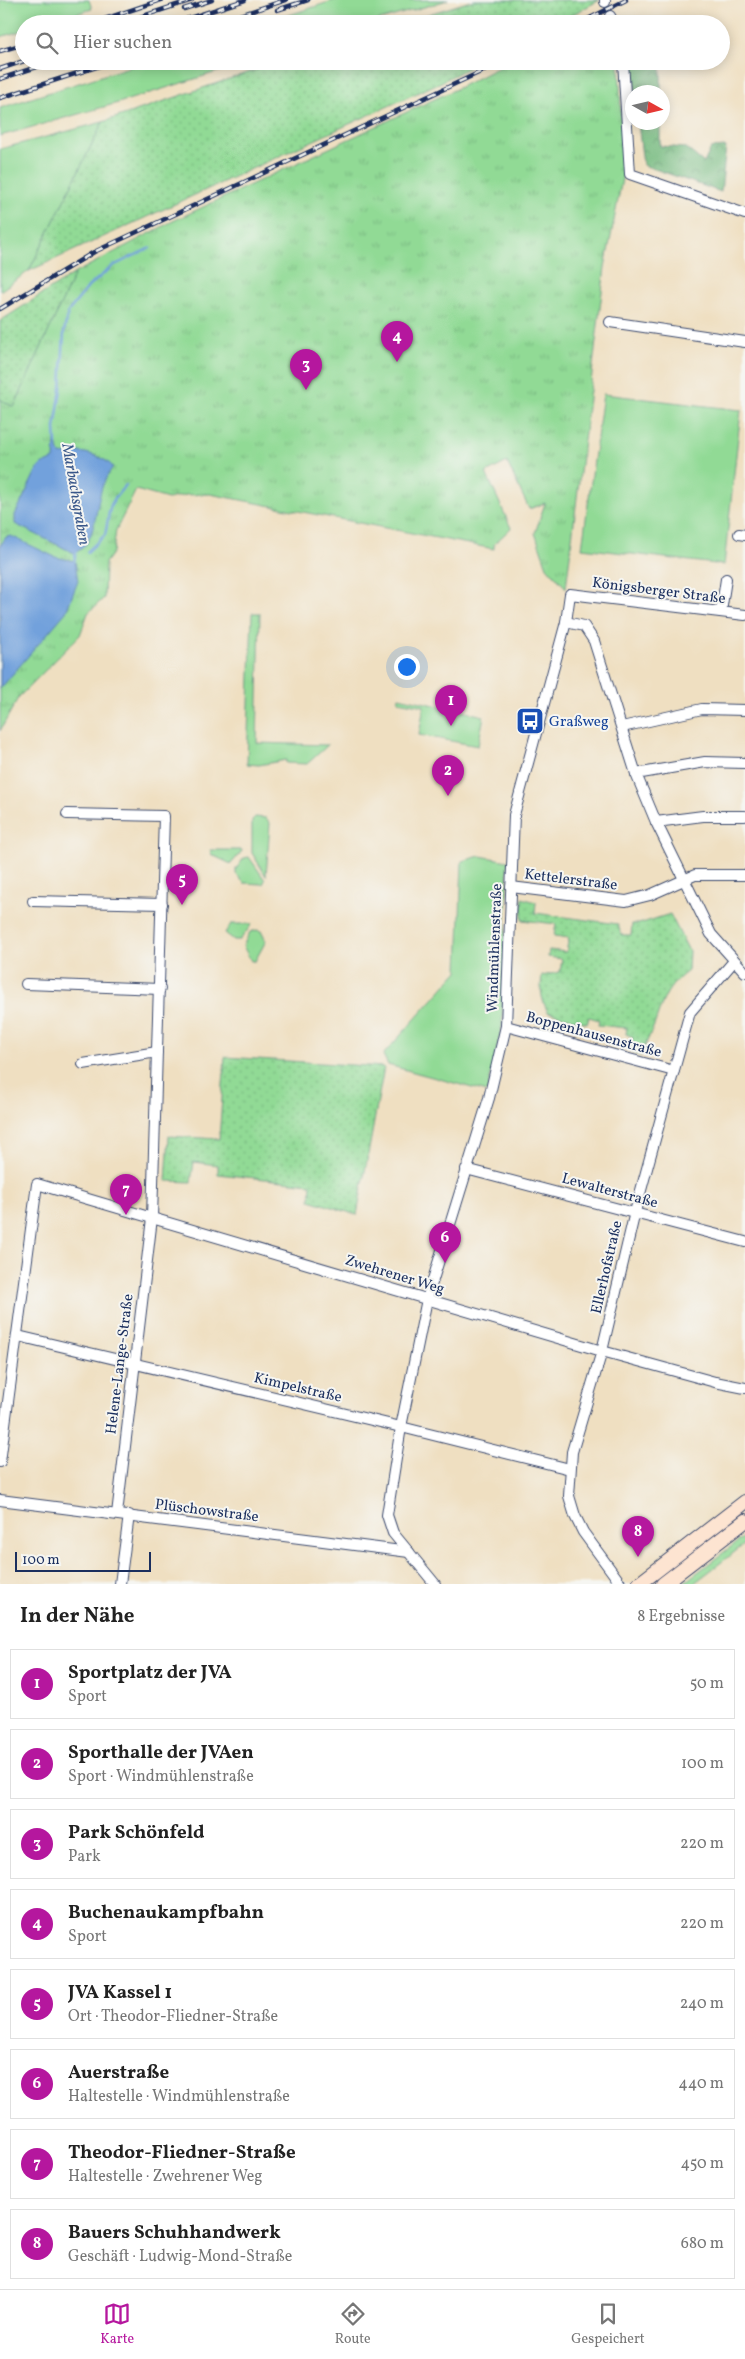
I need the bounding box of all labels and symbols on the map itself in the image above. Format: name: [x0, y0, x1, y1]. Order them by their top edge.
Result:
north arrow: [625, 85, 670, 130]
pin: 4: [381, 321, 413, 362]
pin: 3: [290, 349, 322, 390]
water label: Marbachsgraben: [55, 441, 95, 547]
street label: Königsberger Straße: [591, 573, 727, 610]
your location: [394, 654, 420, 680]
pin: 1: [435, 685, 467, 726]
bus stop icon: Graßweg: [515, 706, 545, 736]
place label: Graßweg: [549, 712, 609, 733]
pin: 2: [432, 755, 464, 796]
pin: 5: [166, 864, 198, 905]
street label: Kettelerstraße: [523, 864, 618, 897]
street label: Windmühlenstraße: [483, 883, 508, 1013]
street label: Boppenhausenstraße: [524, 1007, 664, 1064]
street label: Lewalterstraße: [559, 1168, 660, 1214]
pin: 7: [110, 1174, 142, 1215]
street label: Ellerhofstraße: [587, 1219, 628, 1316]
pin: 6: [429, 1222, 461, 1263]
street label: Zwehrener Weg: [342, 1250, 447, 1301]
street label: Helene-Lange-Straße: [101, 1293, 140, 1436]
street label: Kimpelstraße: [252, 1368, 344, 1409]
street label: Plüschowstraße: [154, 1495, 260, 1528]
pin: 8: [622, 1516, 654, 1557]
scale bar: [15, 1549, 151, 1572]

